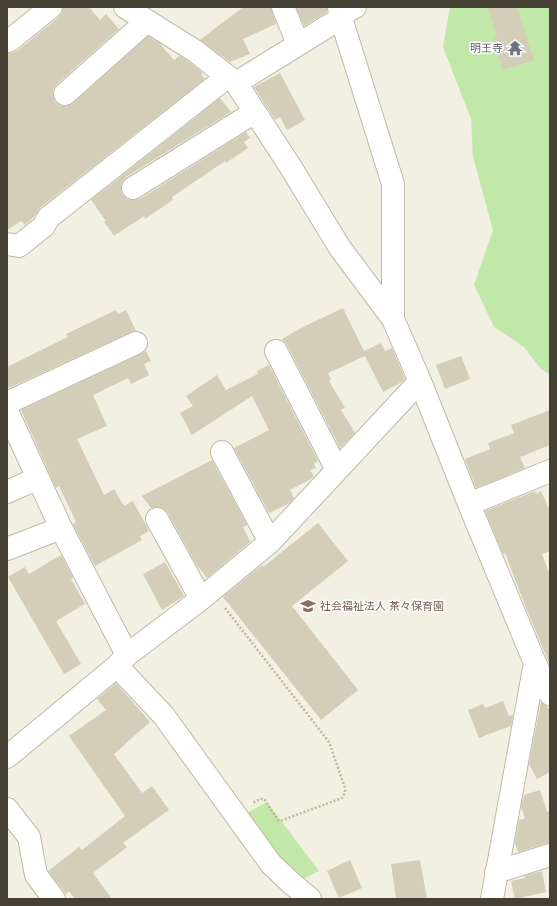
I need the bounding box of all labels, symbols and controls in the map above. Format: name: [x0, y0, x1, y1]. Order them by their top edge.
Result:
temple icon: 明王寺: [506, 39, 524, 57]
place label: 明王寺: [470, 41, 503, 55]
school or university icon: 社会福祉法人 茶々保育園: [299, 597, 317, 615]
place label: 社会福祉法人 茶々保育園: [320, 599, 444, 613]

